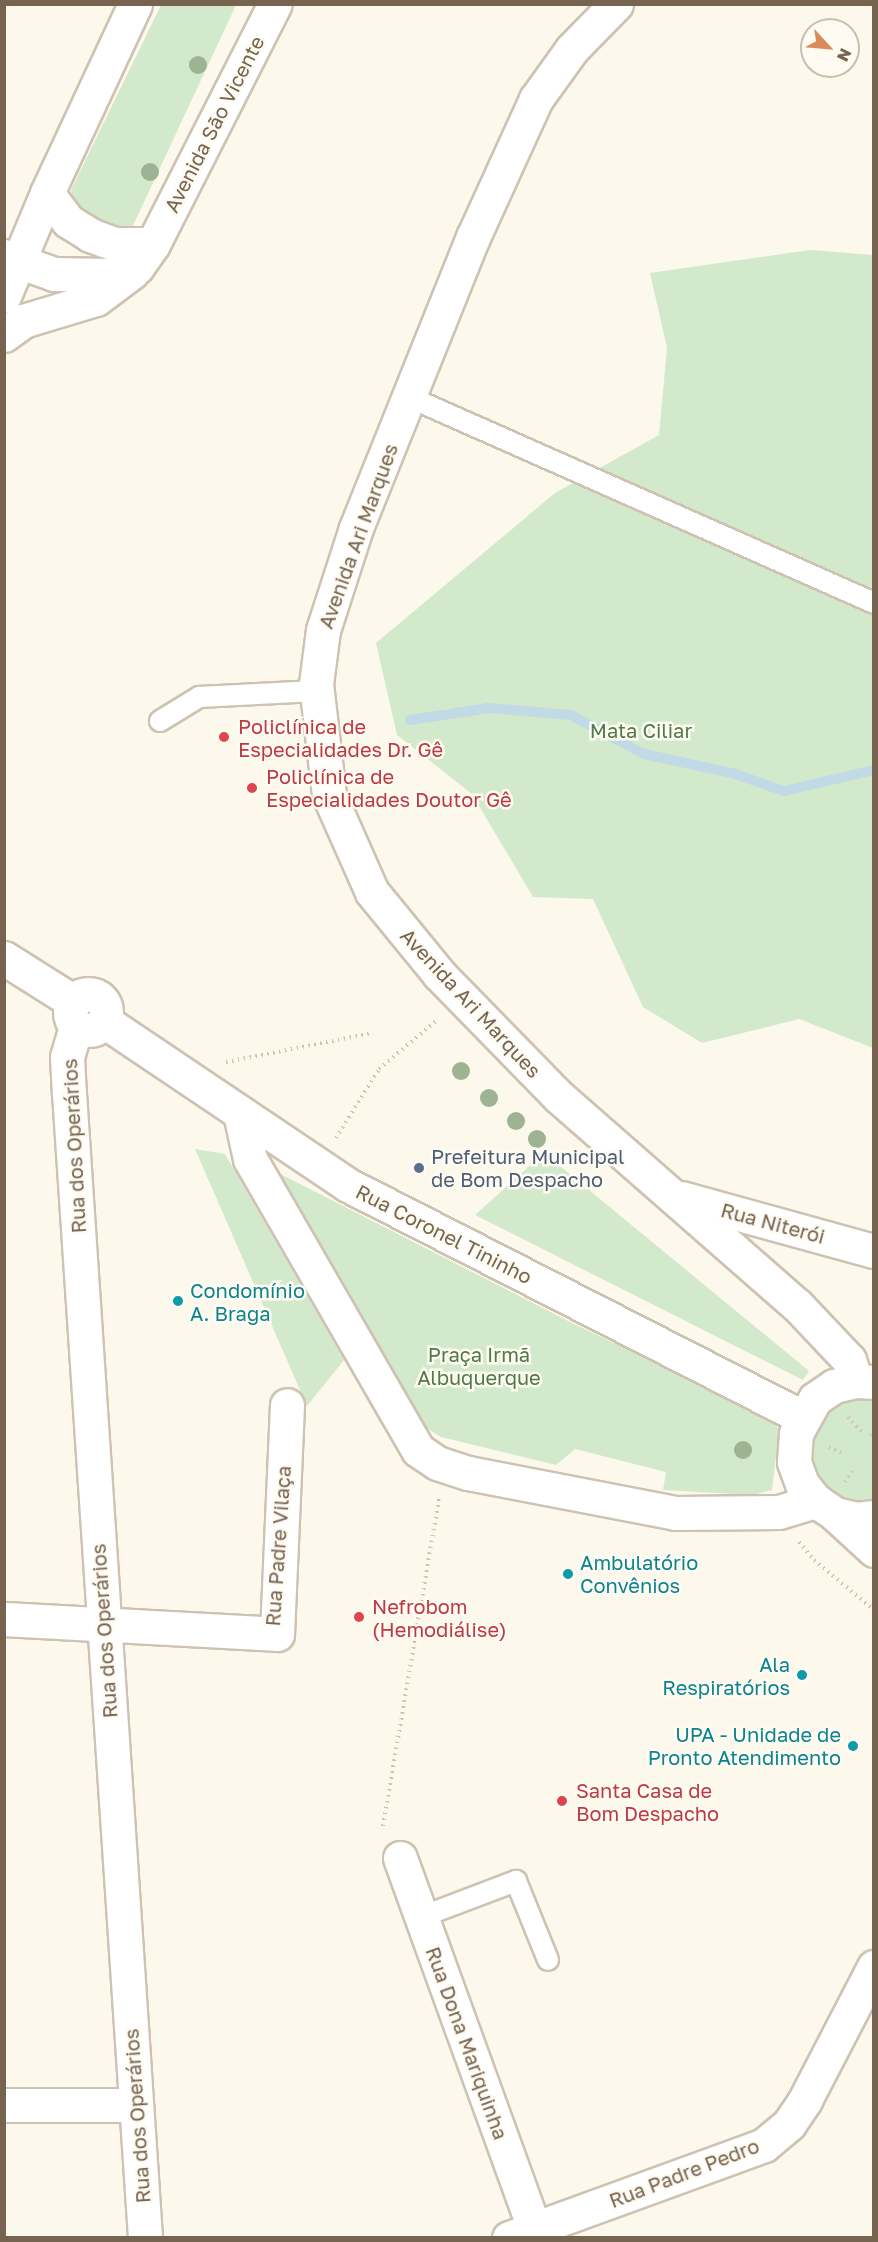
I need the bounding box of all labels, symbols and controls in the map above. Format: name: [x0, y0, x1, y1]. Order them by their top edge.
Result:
north arrow: [800, 18, 860, 78]
street label: Avenida São Vicente: [159, 32, 269, 216]
text: N: [833, 45, 856, 65]
street label: Avenida Ari Marques: [313, 440, 403, 632]
place label: Policlínica de Especialidades Dr. Gê: [238, 714, 443, 761]
park label: Mata Ciliar: [590, 718, 692, 742]
marker: Policlínica de Especialidades Dr. Gê: [215, 728, 233, 746]
place label: Policlínica de Especialidades Doutor Gê: [266, 765, 512, 812]
marker: Policlínica de Especialidades Doutor Gê: [243, 779, 261, 797]
street label: Avenida Ari Marques: [396, 923, 546, 1083]
street label: Rua dos Operários: [57, 1058, 91, 1234]
place label: Prefeitura Municipal de Bom Despacho: [431, 1144, 624, 1191]
marker: Prefeitura Municipal de Bom Despacho: [412, 1161, 426, 1175]
street label: Rua Coronel Tininho: [352, 1179, 536, 1289]
street label: Rua Niterói: [718, 1198, 828, 1248]
place label: Condomínio A. Braga: [190, 1278, 305, 1325]
marker: Condomínio A. Braga: [171, 1294, 185, 1308]
park label: Praça Irmã Albuquerque: [417, 1342, 541, 1389]
street label: Rua Padre Vilaça: [260, 1465, 296, 1627]
street label: Rua dos Operários: [86, 1543, 122, 1719]
place label: Ambulatório Convênios: [580, 1550, 698, 1597]
marker: Ambulatório Convênios: [561, 1567, 575, 1581]
place label: Nefrobom (Hemodiálise): [372, 1594, 507, 1641]
marker: Nefrobom (Hemodiálise): [350, 1608, 368, 1626]
place label: Ala Respiratórios: [662, 1652, 790, 1699]
marker: Ala Respiratórios: [795, 1668, 809, 1682]
place label: UPA - Unidade de Pronto Atendimento: [648, 1722, 841, 1769]
marker: UPA - Unidade de Pronto Atendimento: [846, 1739, 860, 1753]
place label: Santa Casa de Bom Despacho: [576, 1778, 719, 1825]
marker: Santa Casa de Bom Despacho: [553, 1792, 571, 1810]
street label: Rua Dona Mariquinha: [421, 1943, 513, 2143]
street label: Rua dos Operários: [119, 2028, 155, 2204]
street label: Rua Padre Pedro: [606, 2133, 762, 2213]

